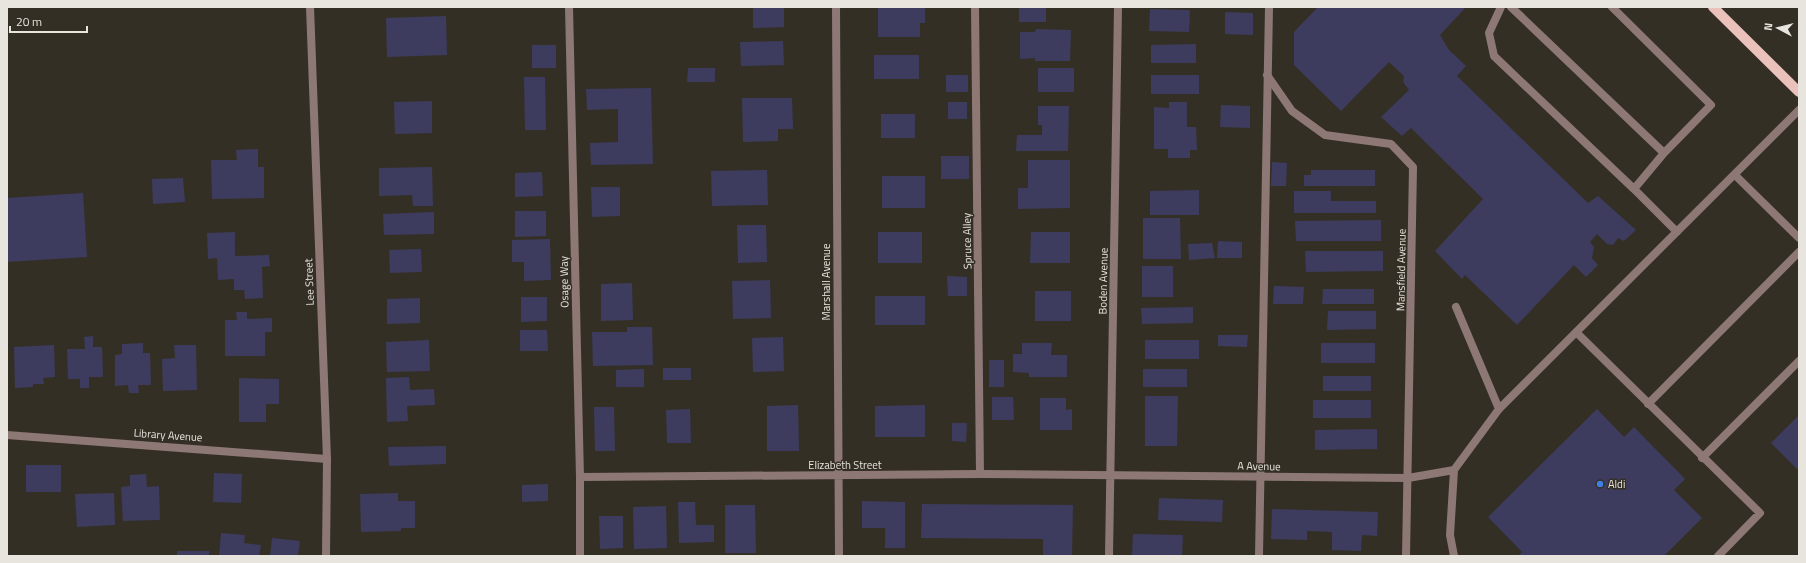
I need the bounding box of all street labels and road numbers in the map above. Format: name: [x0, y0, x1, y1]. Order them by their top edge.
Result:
street label: Spruce Alley: [958, 212, 975, 269]
street label: Mansfield Avenue: [1392, 228, 1410, 311]
street label: Marshall Avenue: [818, 243, 834, 321]
street label: Boden Avenue: [1094, 247, 1112, 314]
street label: Osage Way: [556, 255, 572, 308]
street label: Lee Street: [300, 258, 318, 306]
street label: Library Avenue: [133, 425, 203, 445]
street label: Elizabeth Street: [808, 457, 882, 473]
street label: A Avenue: [1237, 458, 1281, 474]

